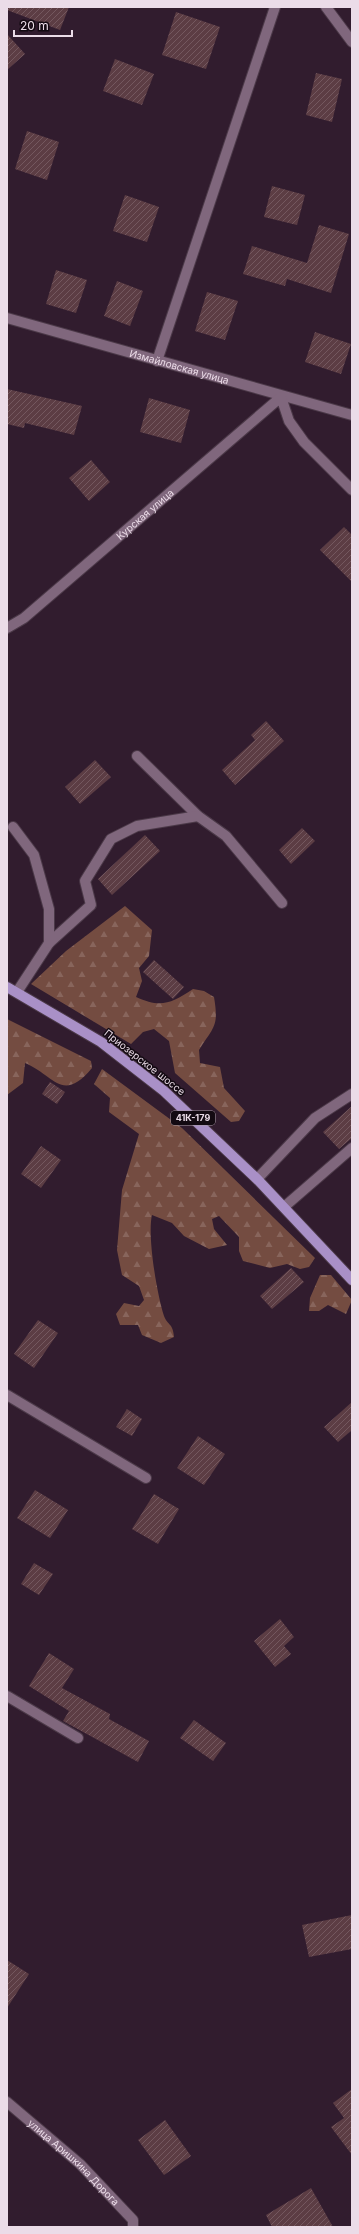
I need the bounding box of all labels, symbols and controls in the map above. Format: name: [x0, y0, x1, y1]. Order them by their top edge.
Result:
scale bar: [14, 12, 72, 38]
text: 20 m: [20, 18, 49, 33]
street label: Измайловская улица: [128, 347, 230, 386]
street label: Курская улица: [114, 486, 176, 542]
street label: Приозерское шоссе: [102, 1027, 188, 1097]
road number: 41К-179: [171, 1111, 215, 1125]
street label: улица Аришкина Дорога: [26, 2117, 122, 2208]

